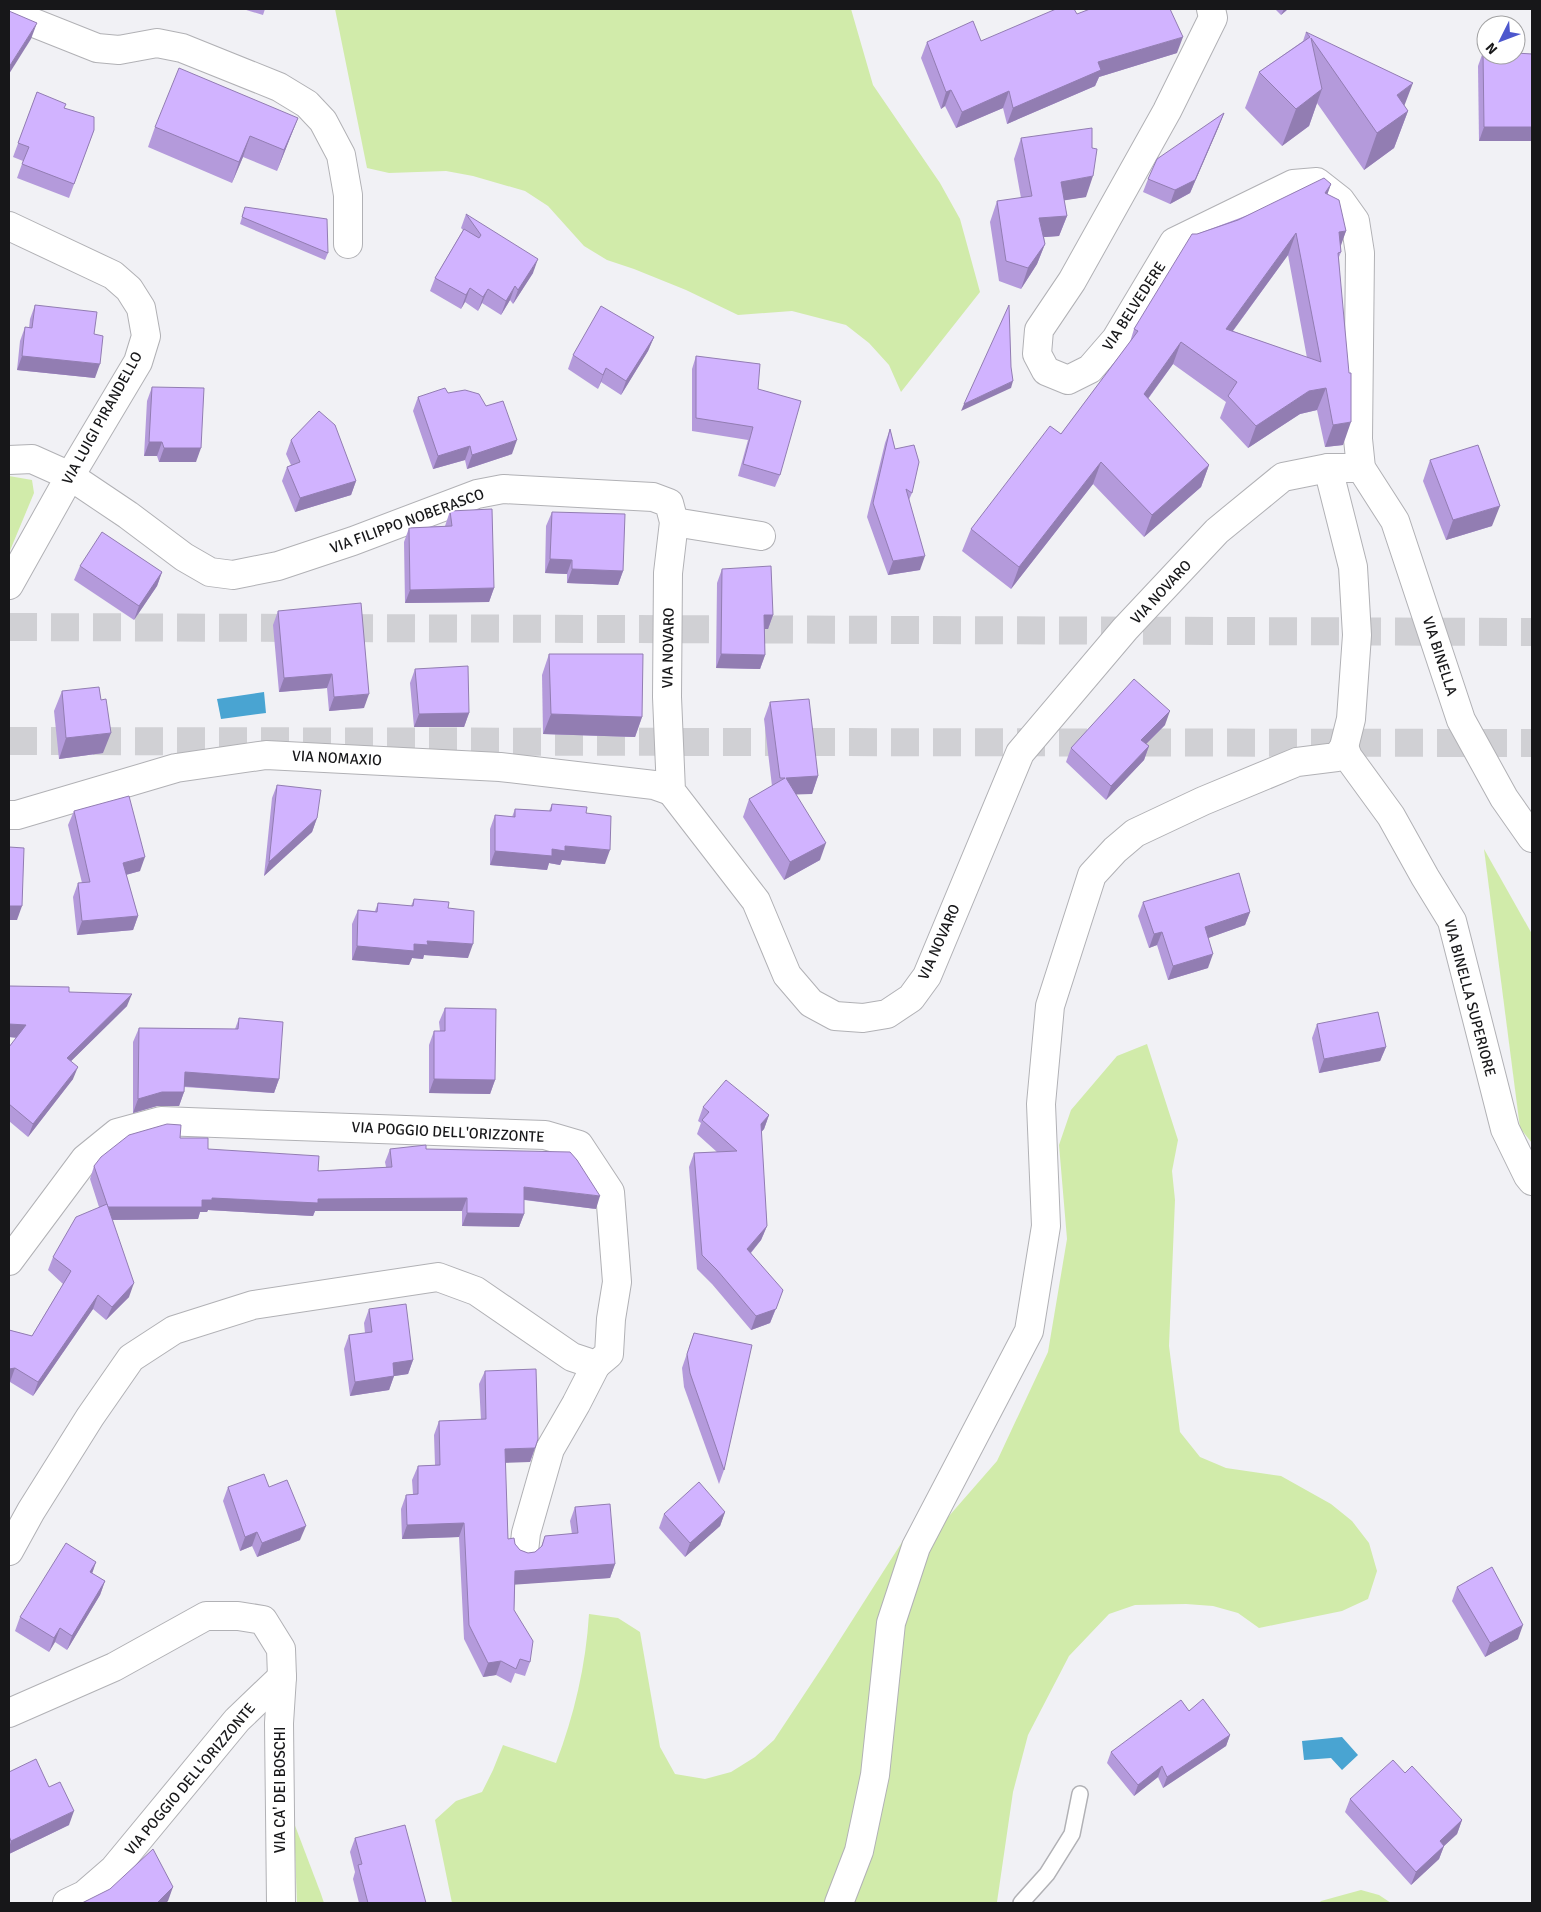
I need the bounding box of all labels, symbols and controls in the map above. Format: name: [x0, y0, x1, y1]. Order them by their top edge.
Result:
north arrow: [1476, 15, 1526, 65]
text: N: [1482, 39, 1501, 58]
street label: VIA BELVEDERE: [1099, 258, 1169, 354]
street label: VIA LUIGI PIRANDELLO: [58, 348, 146, 488]
street label: VIA FILIPPO NOBERASCO: [327, 485, 487, 557]
street label: VIA NOVARO: [1127, 556, 1195, 628]
street label: VIA NOVARO: [658, 607, 678, 689]
street label: VIA BINELLA: [1419, 614, 1461, 698]
street label: VIA NOMAXIO: [292, 747, 382, 769]
street label: VIA NOVARO: [914, 901, 964, 983]
street label: VIA BINELLA SUPERIORE: [1440, 918, 1500, 1078]
street label: VIA POGGIO DELL'ORIZZONTE: [351, 1118, 545, 1146]
street label: VIA POGGIO DELL'ORIZZONTE: [121, 1699, 259, 1859]
street label: VIA CA' DEI BOSCHI: [271, 1727, 289, 1853]

